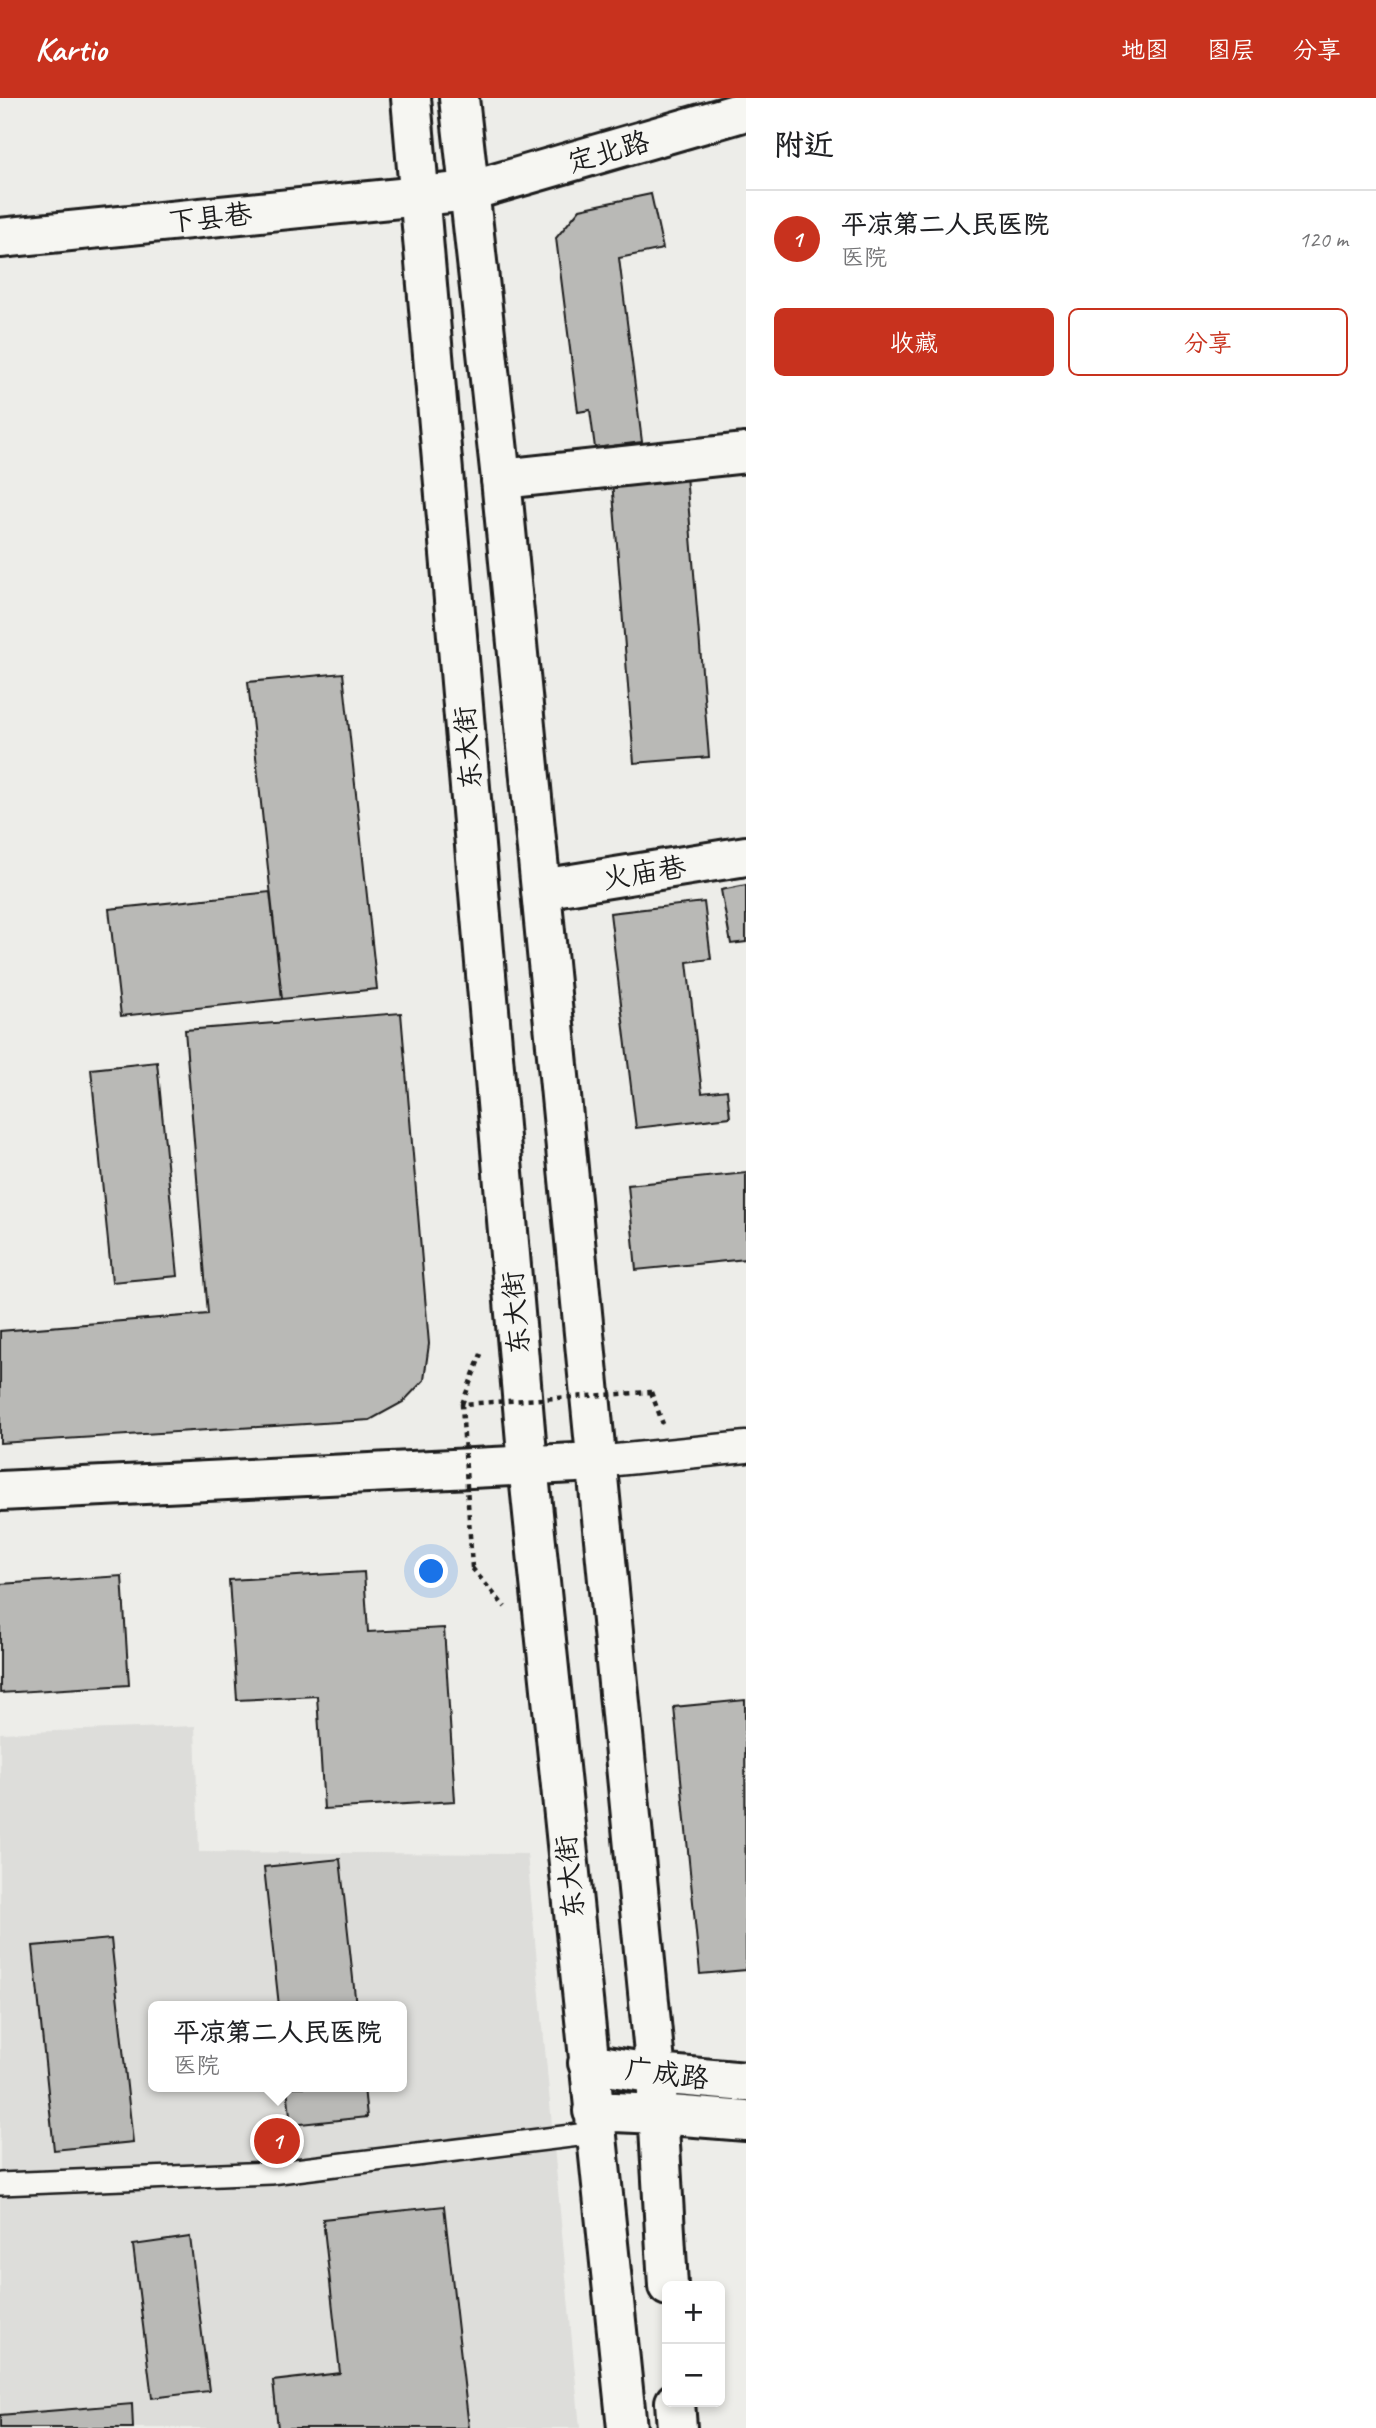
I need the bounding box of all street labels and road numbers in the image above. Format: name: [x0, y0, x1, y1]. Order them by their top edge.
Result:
street label: 定北路: [563, 123, 653, 180]
street label: 下县巷: [166, 196, 255, 239]
street label: 东大街: [446, 705, 489, 791]
street label: 火庙巷: [600, 848, 689, 896]
street label: 东大街: [494, 1270, 537, 1356]
street label: 东大街: [548, 1833, 591, 1921]
street label: 广成路: [623, 2051, 711, 2096]

